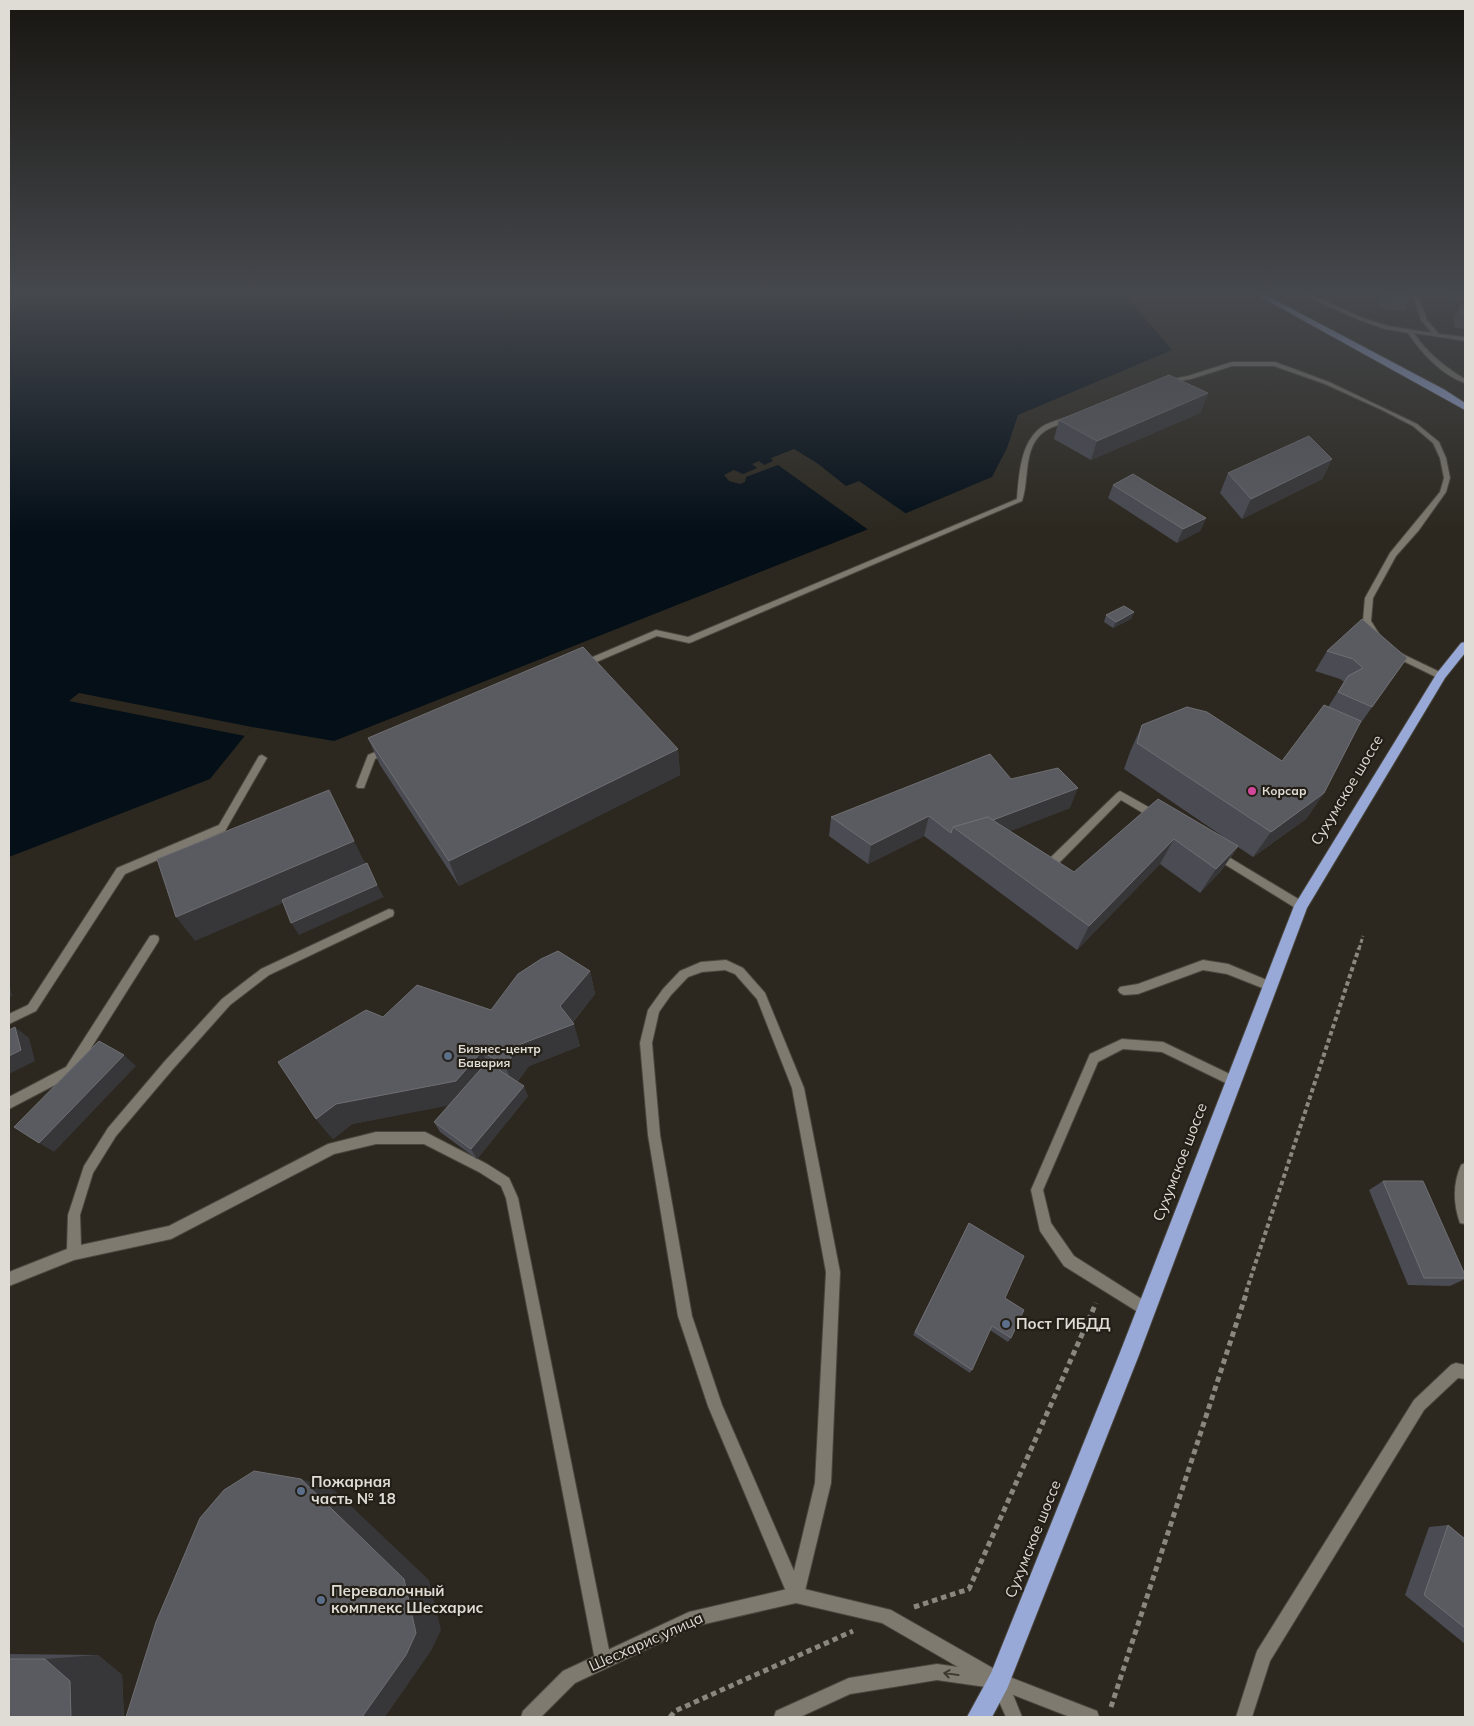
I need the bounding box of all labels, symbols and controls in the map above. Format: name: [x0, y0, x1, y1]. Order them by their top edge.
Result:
street label: Сухумское шоссе: [1306, 731, 1387, 848]
place label: Корсар: [1262, 783, 1307, 798]
marker: Корсар: [1246, 785, 1258, 797]
place label: Бизнес-центр Бавария: [458, 1041, 541, 1070]
marker: Бизнес-центр Бавария: [442, 1050, 454, 1062]
street label: Сухумское шоссе: [1148, 1100, 1211, 1224]
place label: Пост ГИБДД: [1016, 1314, 1111, 1333]
marker: Пост ГИБДД: [1000, 1318, 1012, 1330]
place label: Пожарная часть № 18: [311, 1472, 396, 1508]
street label: Сухумское шоссе: [1000, 1477, 1065, 1600]
marker: Пожарная часть № 18: [295, 1485, 307, 1497]
place label: Перевалочный комплекс Шесхарис: [331, 1581, 484, 1617]
marker: Перевалочный комплекс Шесхарис: [315, 1594, 327, 1606]
street label: Шесхарис улица: [586, 1608, 706, 1675]
one-way arrow: [943, 1669, 959, 1679]

